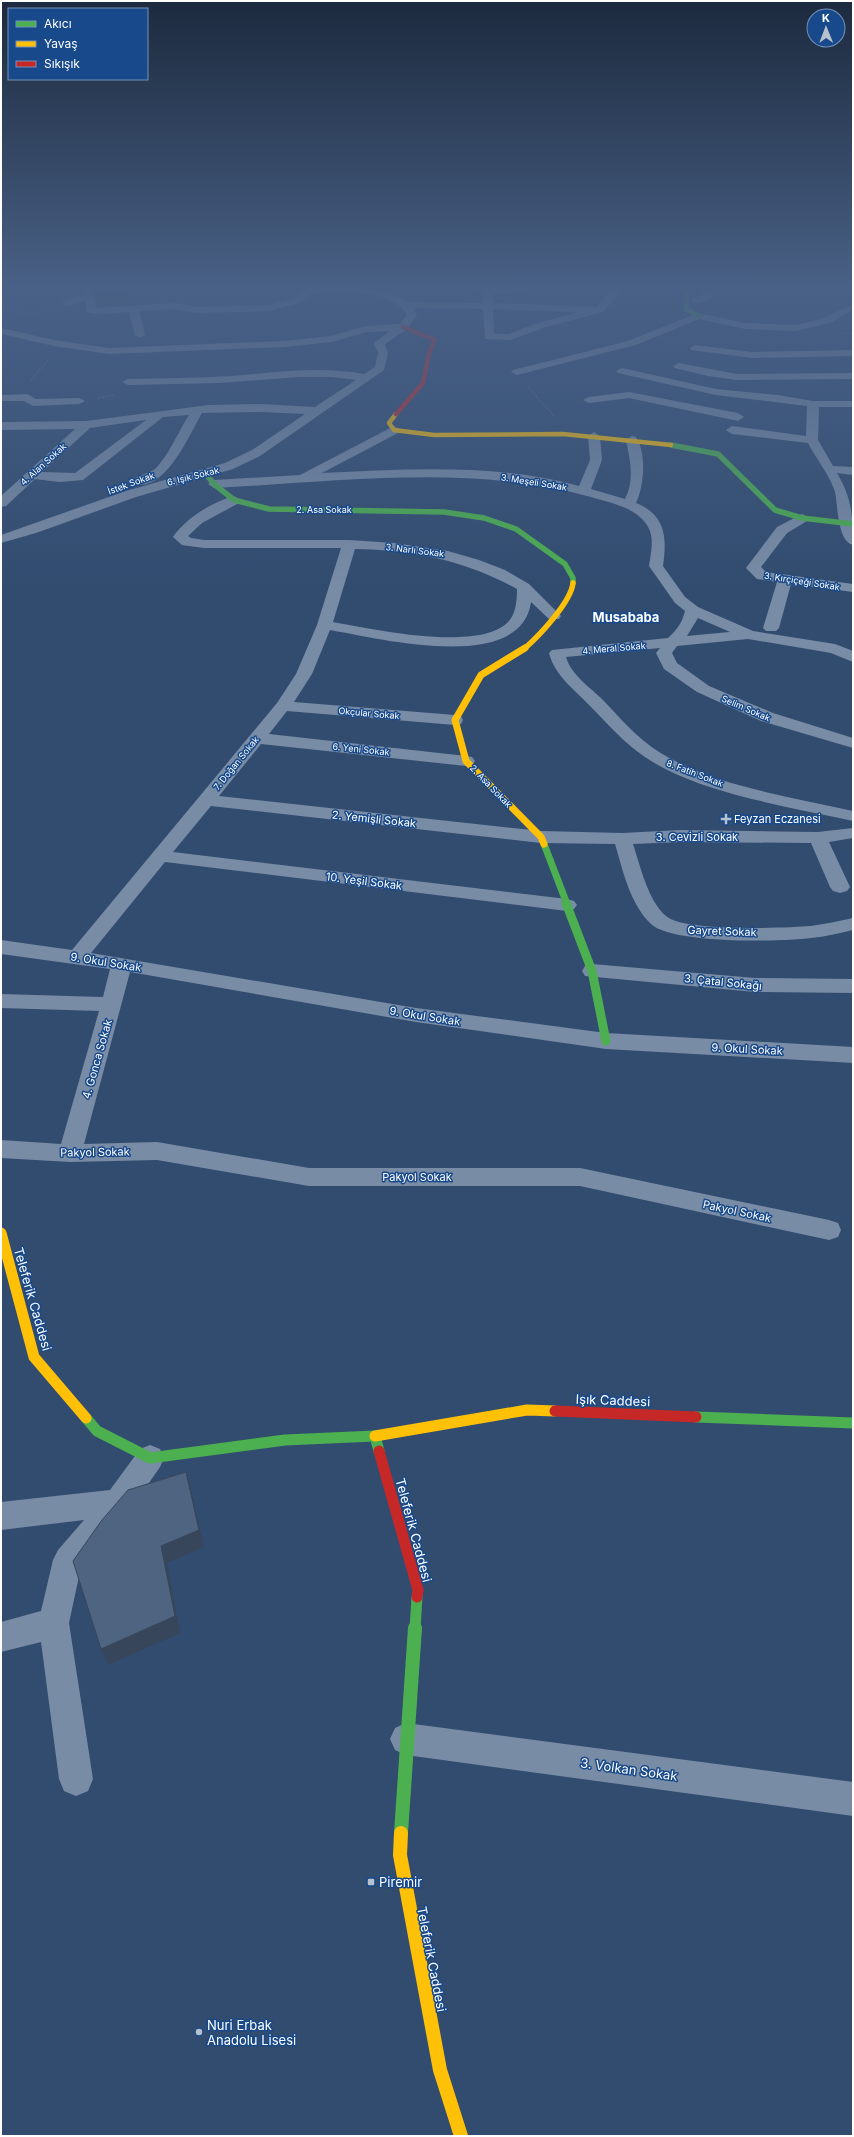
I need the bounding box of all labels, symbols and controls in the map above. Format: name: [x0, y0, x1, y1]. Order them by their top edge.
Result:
legend: [8, 8, 148, 80]
north arrow: [806, 8, 846, 48]
text: K: [822, 11, 830, 25]
text: Akıcı: [44, 16, 72, 31]
text: Yavaş: [44, 36, 78, 51]
text: Sıkışık: [44, 56, 80, 71]
street label: 4. Alan Sokak: [18, 440, 68, 488]
street label: 6. Işık Sokak: [166, 464, 220, 488]
street label: İstek Sokak: [106, 469, 156, 497]
street label: 3. Meşeli Sokak: [500, 471, 568, 493]
street label: 2. Asa Sokak: [296, 504, 352, 515]
street label: 3. Narlı Sokak: [385, 541, 445, 559]
street label: 3. Kırçiçeği Sokak: [764, 570, 841, 592]
district label: Musababa: [593, 609, 659, 625]
street label: 4. Meral Sokak: [582, 640, 646, 656]
street label: Selim Sokak: [720, 693, 772, 723]
street label: Okçular Sokak: [338, 705, 400, 721]
street label: 7. Doğan Sokak: [211, 734, 261, 792]
street label: 6. Yeni Sokak: [332, 741, 390, 757]
street label: 8. Fatih Sokak: [665, 757, 725, 789]
street label: 2. Asa Sokak: [468, 762, 514, 810]
street label: 2. Yemişli Sokak: [331, 808, 417, 830]
place label: Feyzan Eczanesi: [734, 812, 821, 826]
marker: Feyzan Eczanesi: [721, 814, 731, 824]
street label: 3. Cevizli Sokak: [656, 830, 738, 844]
street label: 10. Yeşil Sokak: [325, 869, 403, 893]
street label: Gayret Sokak: [687, 923, 757, 939]
street label: 9. Okul Sokak: [70, 949, 142, 975]
street label: 3. Çatal Sokağı: [684, 971, 762, 993]
street label: 9. Okul Sokak: [389, 1003, 461, 1029]
street label: 4. Gonca Sokak: [79, 1018, 115, 1100]
street label: 9. Okul Sokak: [711, 1040, 783, 1058]
street label: Pakyol Sokak: [60, 1144, 130, 1160]
street label: Pakyol Sokak: [382, 1170, 452, 1184]
street label: Pakyol Sokak: [702, 1197, 772, 1225]
street label: Teleferik Caddesi: [11, 1245, 55, 1353]
street label: Işık Caddesi: [575, 1391, 651, 1409]
street label: Teleferik Caddesi: [392, 1476, 436, 1584]
street label: 3. Volkan Sokak: [579, 1754, 679, 1784]
place label: Piremir: [379, 1874, 422, 1890]
marker: Piremir: [366, 1877, 376, 1887]
street label: Teleferik Caddesi: [414, 1905, 450, 2013]
place label: Nuri Erbak Anadolu Lisesi: [207, 2017, 296, 2048]
marker: Nuri Erbak Anadolu Lisesi: [194, 2027, 204, 2037]

